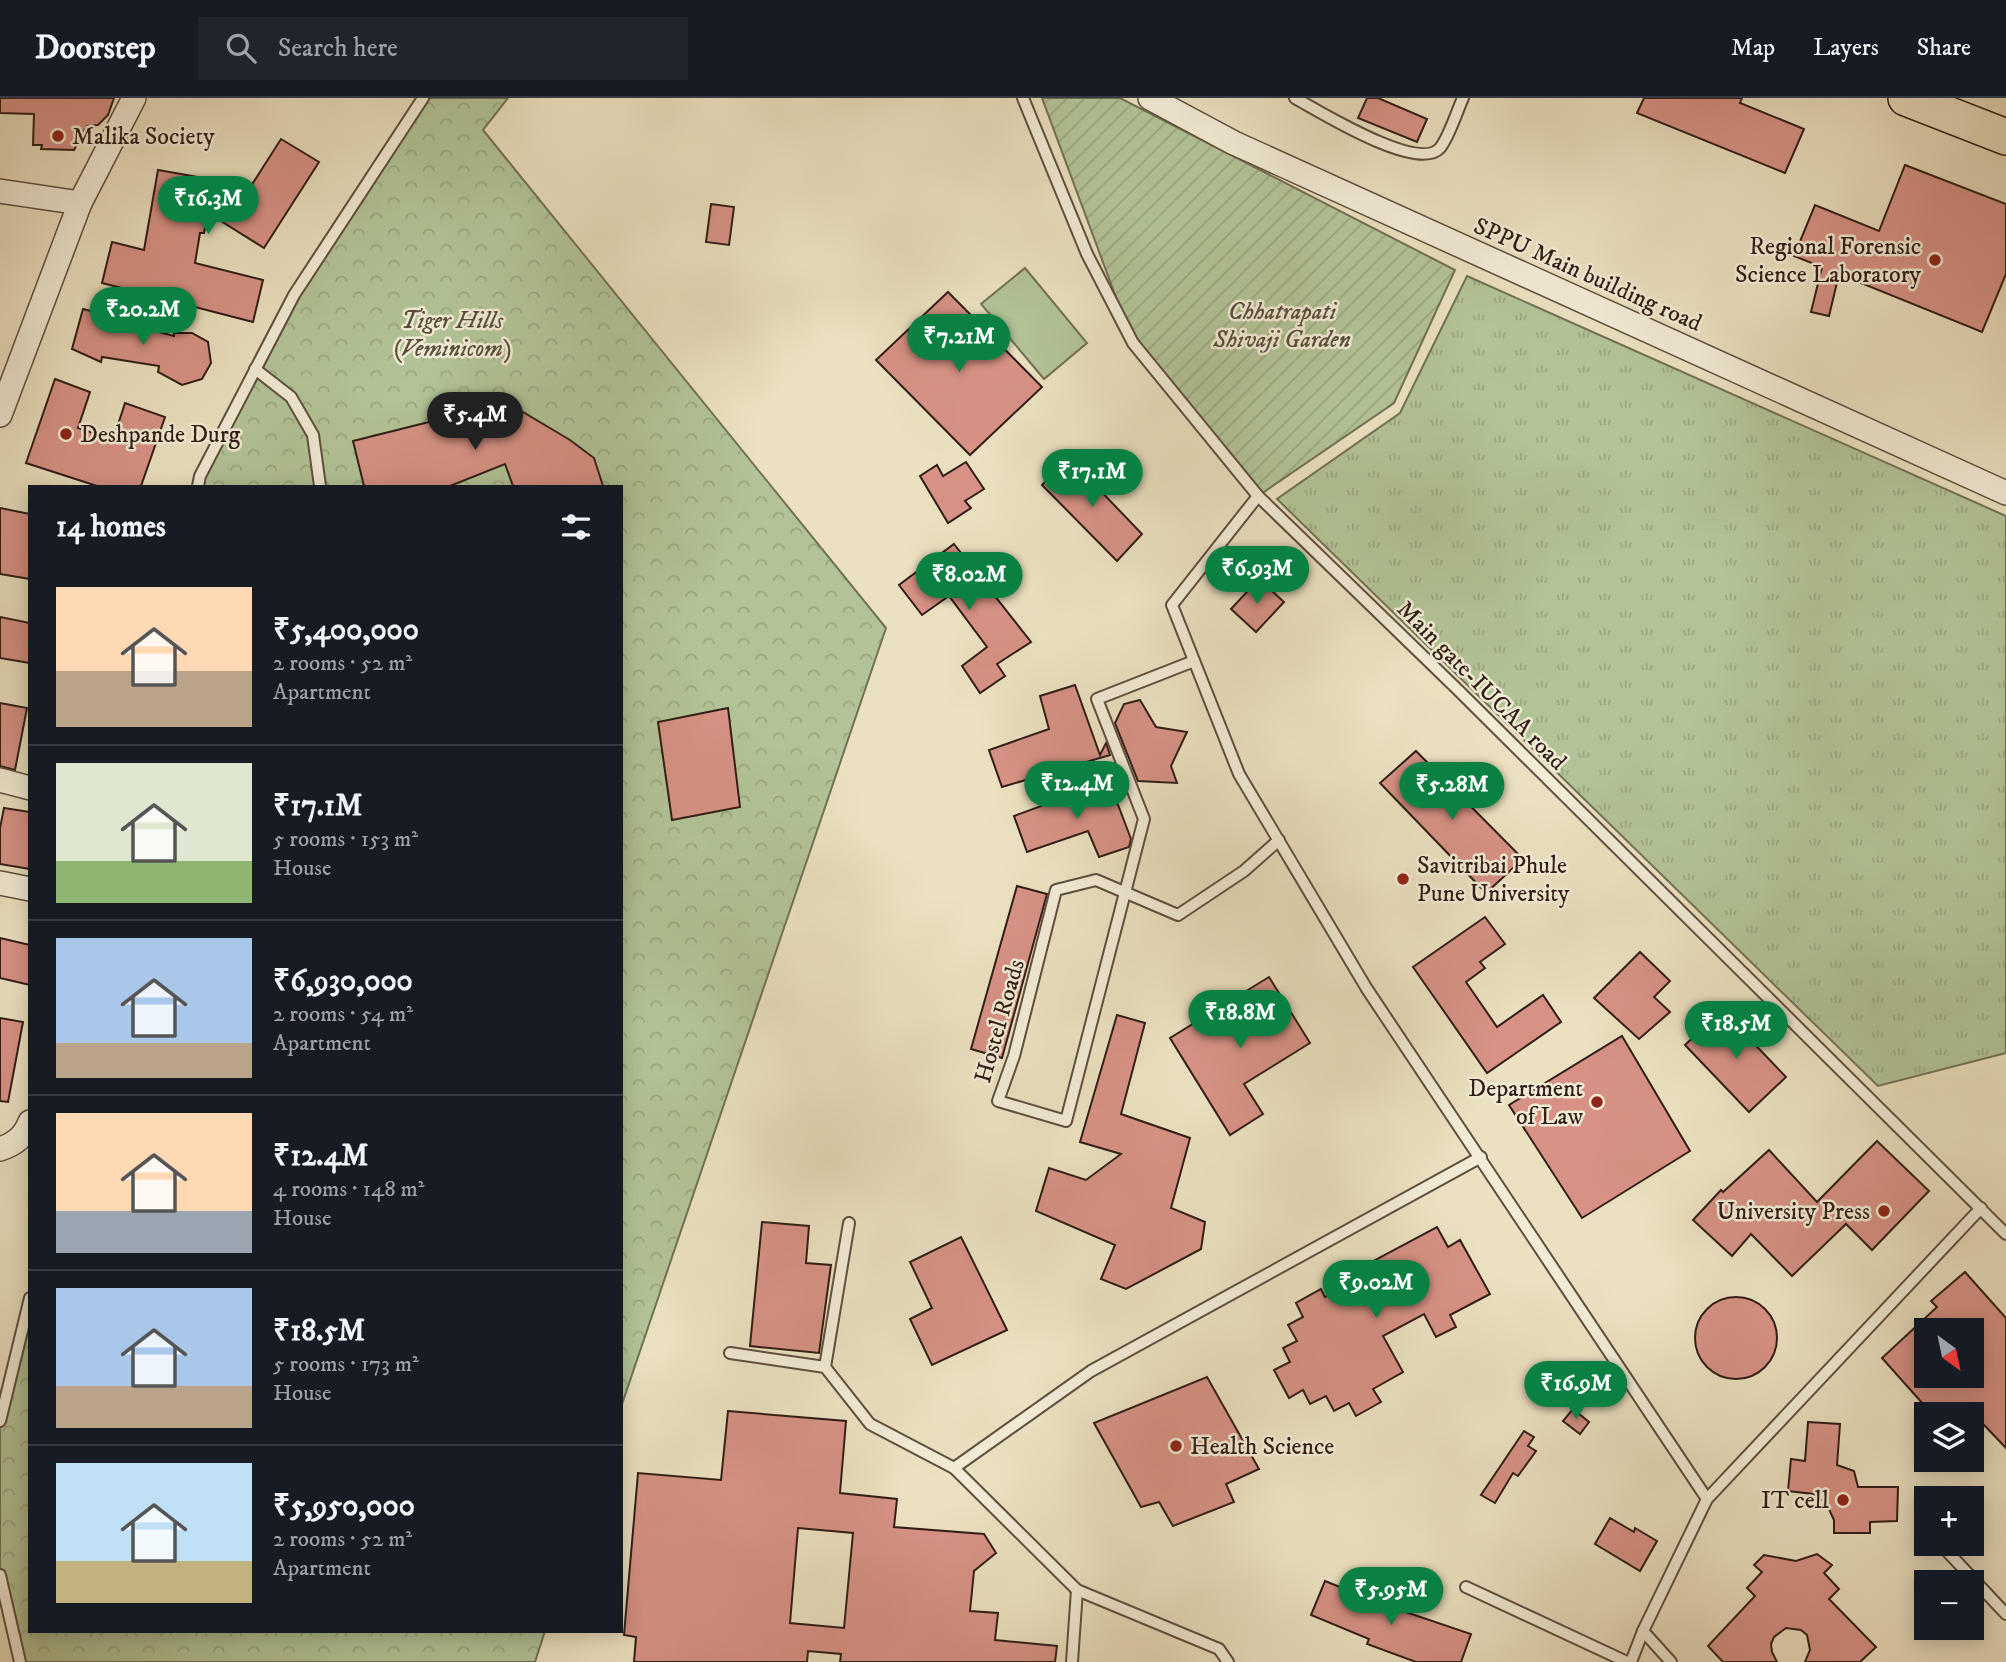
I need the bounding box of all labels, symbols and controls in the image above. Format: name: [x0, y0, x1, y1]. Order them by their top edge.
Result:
search box: [198, 17, 688, 80]
text: Doorstep: [35, 28, 156, 69]
icon: search: [222, 29, 260, 67]
text: Search here: [278, 32, 398, 65]
text: Map: [1731, 33, 1775, 63]
text: Layers: [1813, 33, 1879, 63]
text: Share: [1917, 33, 1971, 63]
place label: Malika Society: [72, 122, 215, 152]
marker: Malika Society: [50, 128, 66, 144]
pin: ₹16.3M: [151, 176, 265, 236]
text: ₹16.3M: [174, 184, 242, 213]
street label: SPPU Main building road: [1469, 211, 1706, 339]
place label: Regional Forensic Science Laboratory: [1735, 232, 1922, 290]
marker: Regional Forensic Science Laboratory: [1927, 252, 1943, 268]
pin: ₹20.2M: [86, 288, 200, 347]
text: ₹20.2M: [106, 295, 180, 324]
park label: Chhatrapati Shivaji Garden: [1212, 297, 1351, 355]
park label: Tiger Hills (Veminicom): [393, 306, 511, 364]
pin: ₹7.21M: [902, 314, 1016, 374]
text: ₹7.21M: [923, 322, 995, 351]
pin: ₹5.4M: [426, 392, 524, 452]
text: ₹5.4M: [443, 400, 507, 429]
place label: Deshpande Durg: [80, 420, 241, 450]
marker: Deshpande Durg: [58, 426, 74, 442]
pin: ₹17.1M: [1035, 450, 1149, 509]
text: ₹17.1M: [1058, 457, 1126, 486]
icon: filters: [557, 508, 595, 546]
text: 14 homes: [56, 509, 166, 546]
pin: ₹6.93M: [1200, 546, 1314, 606]
pin: ₹8.02M: [912, 552, 1026, 612]
text: ₹6.93M: [1221, 554, 1293, 583]
text: ₹8.02M: [932, 560, 1006, 589]
street label: Main gate-IUCAA road: [1390, 595, 1573, 777]
text: ₹5,400,000: [273, 612, 419, 649]
icon: home: [112, 615, 196, 699]
text: 2 rooms · 52 m²: [273, 649, 412, 678]
text: Apartment: [273, 678, 371, 707]
pin: ₹12.4M: [1020, 762, 1134, 821]
pin: ₹5.28M: [1395, 762, 1509, 822]
text: ₹12.4M: [1040, 769, 1114, 798]
text: ₹5.28M: [1415, 770, 1489, 799]
text: ₹17.1M: [273, 788, 362, 825]
icon: home: [112, 791, 196, 875]
text: 5 rooms · 153 m²: [273, 825, 418, 854]
place label: Savitribai Phule Pune University: [1417, 851, 1570, 909]
text: House: [273, 854, 331, 883]
marker: Savitribai Phule Pune University: [1395, 871, 1411, 887]
street label: Hostel Roads: [968, 956, 1032, 1087]
text: ₹6,930,000: [273, 963, 413, 1000]
icon: home: [112, 966, 196, 1050]
pin: ₹18.8M: [1183, 990, 1297, 1050]
text: ₹18.8M: [1204, 998, 1276, 1027]
text: 2 rooms · 54 m²: [273, 1000, 413, 1029]
pin: ₹18.5M: [1679, 1002, 1793, 1061]
text: ₹18.5M: [1701, 1009, 1771, 1038]
text: Apartment: [273, 1029, 371, 1058]
place label: Department of Law: [1468, 1074, 1584, 1132]
marker: Department of Law: [1589, 1094, 1605, 1110]
text: ₹12.4M: [273, 1138, 368, 1175]
icon: home: [112, 1141, 196, 1225]
text: 4 rooms · 148 m²: [273, 1175, 425, 1204]
place label: University Press: [1717, 1197, 1870, 1227]
marker: University Press: [1876, 1203, 1892, 1219]
text: House: [273, 1204, 331, 1233]
pin: ₹9.02M: [1319, 1260, 1433, 1320]
text: ₹9.02M: [1339, 1268, 1413, 1297]
text: ₹18.5M: [273, 1313, 365, 1350]
icon: home: [112, 1316, 196, 1400]
north arrow: [1914, 1318, 1984, 1388]
map controls: [1914, 1318, 1984, 1640]
text: 5 rooms · 173 m²: [273, 1350, 419, 1379]
pin: ₹16.9M: [1519, 1362, 1633, 1421]
text: ₹16.9M: [1540, 1369, 1612, 1398]
text: House: [273, 1379, 331, 1408]
button: layers: [1914, 1402, 1984, 1472]
place label: Health Science: [1190, 1432, 1334, 1462]
marker: Health Science: [1168, 1438, 1184, 1454]
place label: IT cell: [1761, 1486, 1830, 1516]
button: +: [1914, 1486, 1984, 1556]
text: ₹5,950,000: [273, 1488, 415, 1525]
icon: home: [112, 1491, 196, 1575]
marker: IT cell: [1835, 1492, 1851, 1508]
text: 2 rooms · 52 m²: [273, 1525, 412, 1554]
text: Apartment: [273, 1554, 371, 1583]
pin: ₹5.95M: [1334, 1568, 1448, 1627]
button: −: [1914, 1570, 1984, 1640]
text: ₹5.95M: [1354, 1575, 1428, 1604]

